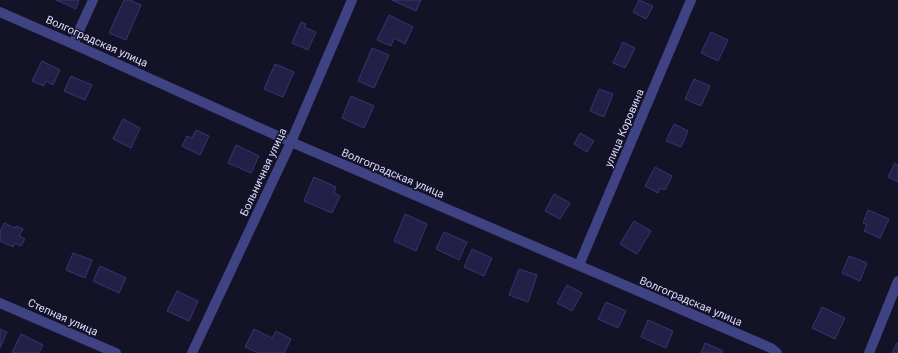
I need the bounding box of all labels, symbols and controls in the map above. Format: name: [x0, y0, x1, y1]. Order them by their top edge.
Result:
street label: Волгоградская улица: [44, 13, 150, 70]
street label: улица Коровина: [602, 87, 647, 169]
street label: Больничная улица: [237, 126, 290, 218]
street label: Волгоградская улица: [340, 146, 446, 201]
street label: Волгоградская улица: [638, 274, 744, 329]
street label: Степная улица: [26, 296, 100, 339]

